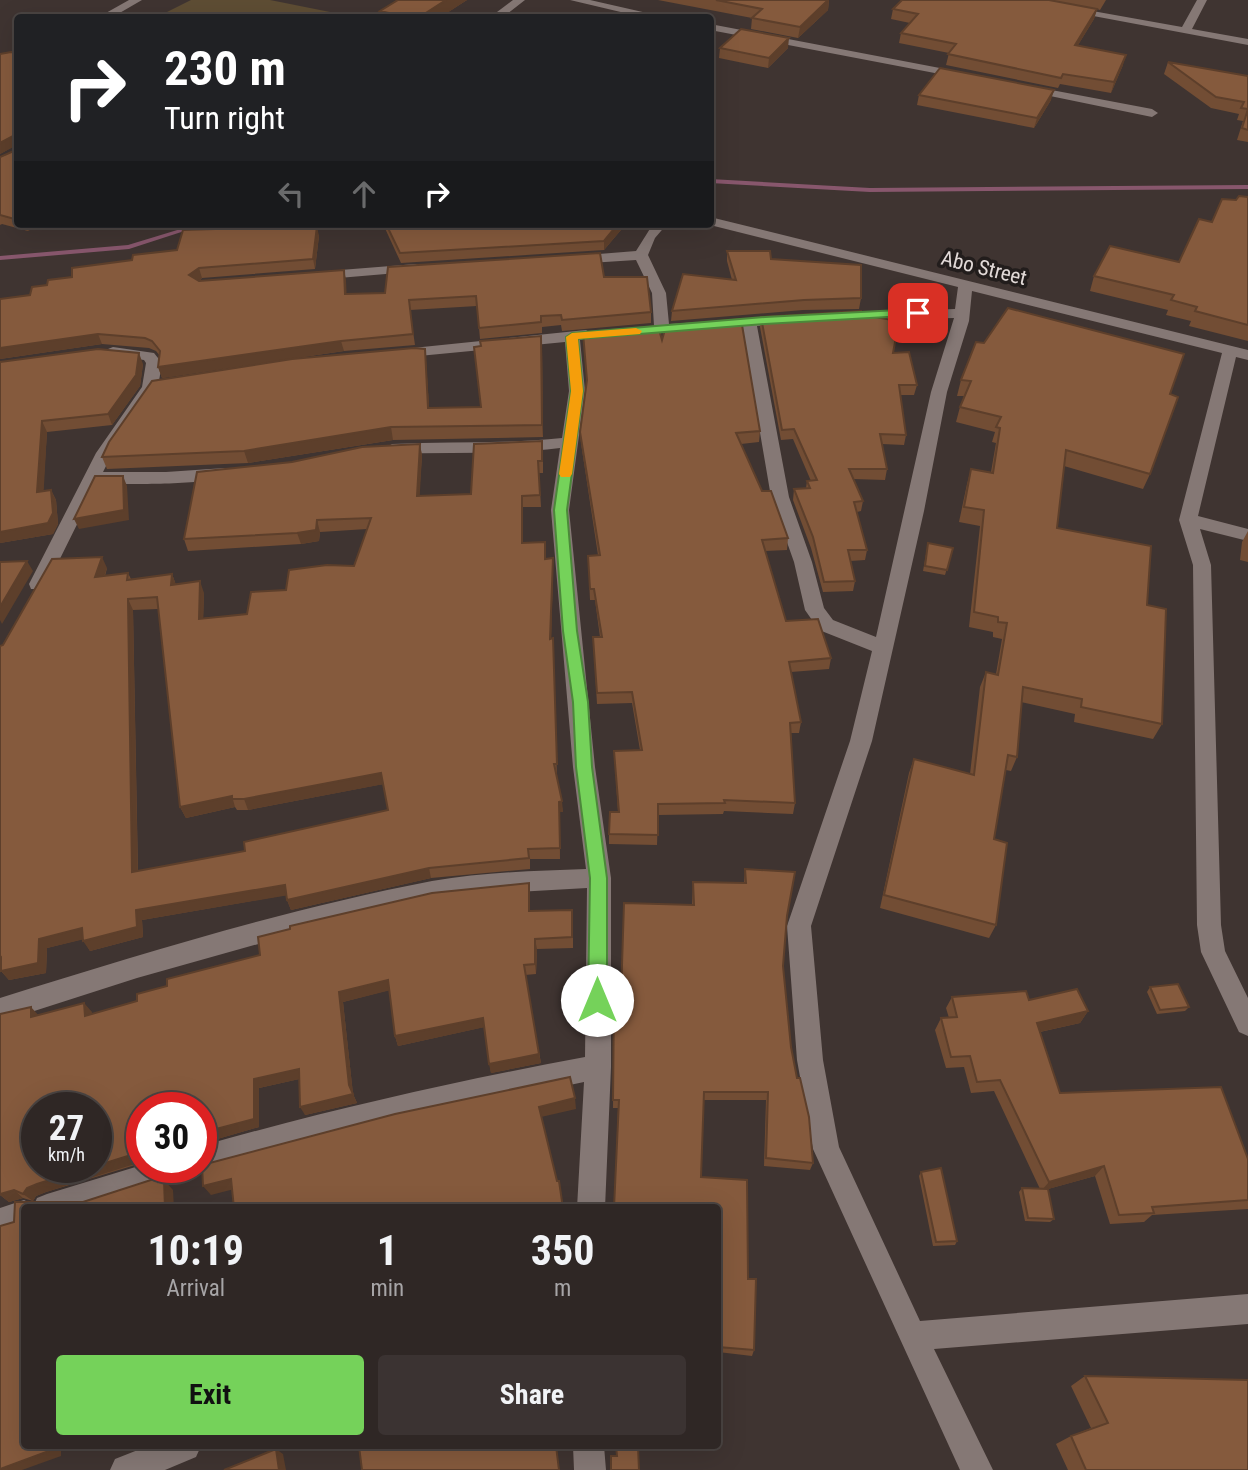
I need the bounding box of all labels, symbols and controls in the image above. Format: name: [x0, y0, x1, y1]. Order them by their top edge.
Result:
text: 230 m: [164, 40, 286, 97]
icon: right: [49, 42, 140, 133]
text: Turn right: [164, 99, 285, 137]
icon: left: [272, 175, 310, 213]
icon: ahead: [345, 175, 383, 213]
icon: right: [418, 175, 456, 213]
street label: Abo Street: [939, 246, 1029, 290]
pin: [888, 283, 948, 343]
icon: arrive: [899, 294, 937, 332]
position arrow: [560, 963, 634, 1037]
speed limit sign: 30: [126, 1092, 217, 1183]
text: 27: [49, 1108, 84, 1149]
text: km/h: [48, 1144, 85, 1165]
text: 10:19: [148, 1226, 244, 1275]
text: 1: [377, 1226, 398, 1275]
text: 350: [531, 1226, 594, 1275]
text: Arrival: [166, 1275, 225, 1302]
text: min: [370, 1275, 404, 1302]
text: m: [554, 1275, 571, 1302]
button: Exit: [56, 1355, 364, 1435]
button: Share: [378, 1355, 686, 1435]

